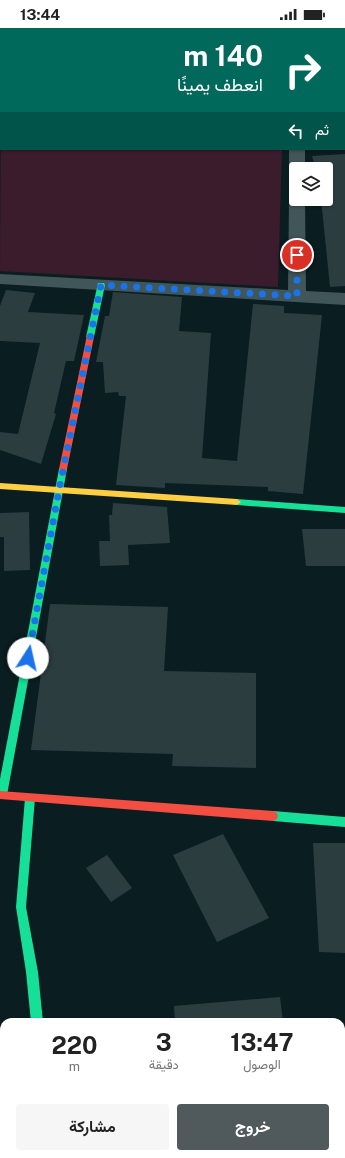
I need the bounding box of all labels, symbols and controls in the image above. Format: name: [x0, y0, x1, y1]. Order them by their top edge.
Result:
text: 13:44: [20, 6, 60, 23]
text: 140 m: [183, 39, 263, 72]
icon: right: [277, 44, 329, 96]
text: انعطف يمينًا: [177, 74, 263, 95]
icon: left: [285, 120, 307, 142]
text: ثم: [315, 121, 329, 138]
map controls: [289, 162, 333, 206]
button: layers: [289, 162, 333, 206]
pin: [280, 238, 314, 272]
icon: arrive: [286, 244, 308, 266]
position arrow: [7, 637, 49, 679]
text: 3: [156, 1028, 172, 1056]
text: 13:47: [230, 1028, 294, 1056]
text: 220: [51, 1031, 97, 1059]
text: دقيقة: [149, 1057, 179, 1072]
text: الوصول: [243, 1057, 281, 1072]
text: m: [69, 1059, 80, 1074]
button: مشاركة: [16, 1104, 169, 1150]
button: خروج: [177, 1104, 329, 1150]

